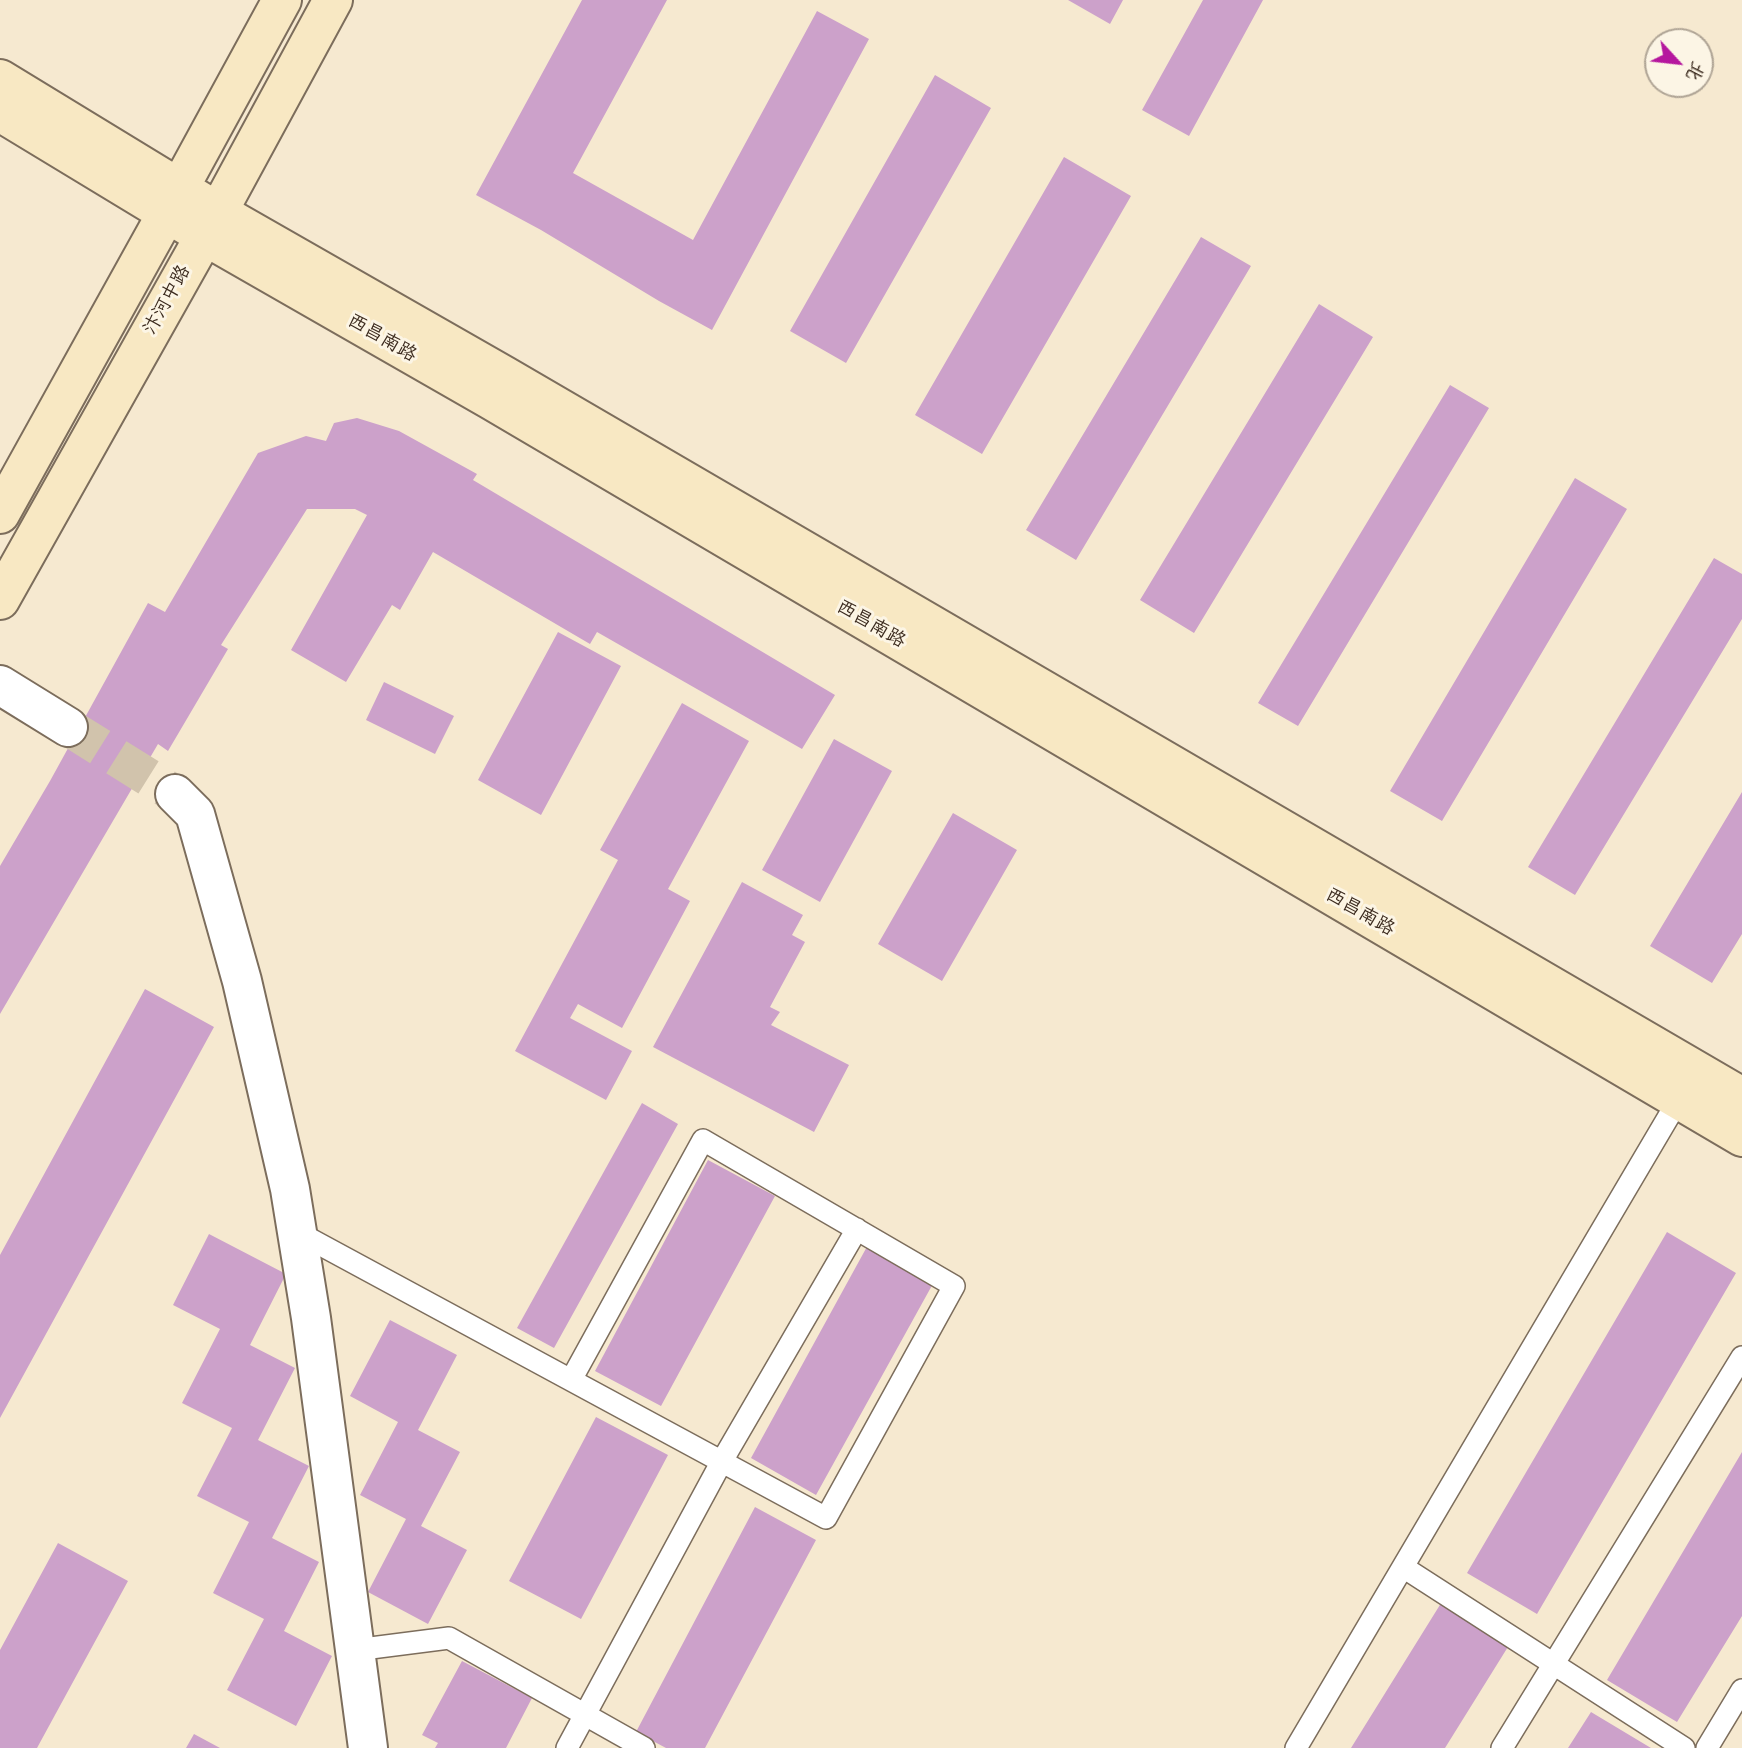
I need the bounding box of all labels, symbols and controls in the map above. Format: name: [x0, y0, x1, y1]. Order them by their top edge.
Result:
north arrow: [1644, 28, 1714, 98]
text: 北: [1680, 57, 1712, 86]
street label: 汴河中路: [139, 261, 195, 339]
street label: 西昌南路: [343, 309, 421, 367]
street label: 西昌南路: [832, 595, 910, 653]
street label: 西昌南路: [1321, 883, 1399, 941]

